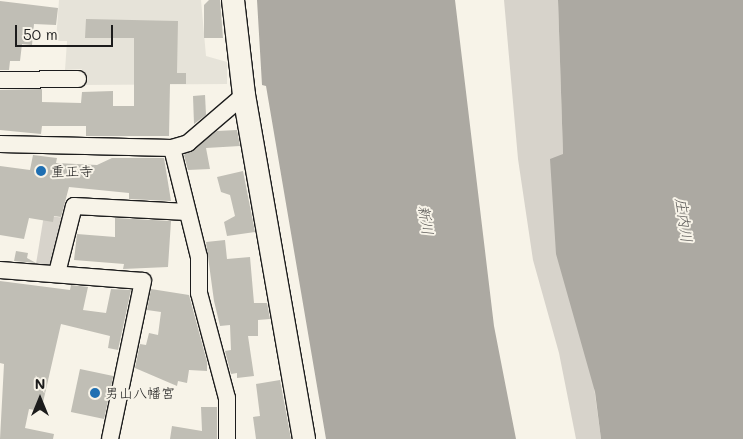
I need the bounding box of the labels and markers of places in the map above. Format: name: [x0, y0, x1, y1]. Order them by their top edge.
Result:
place label: 重正寺: [51, 163, 93, 179]
marker: 重正寺: [35, 165, 47, 177]
place label: 男山八幡宮: [105, 385, 175, 401]
marker: 男山八幡宮: [89, 387, 101, 399]

